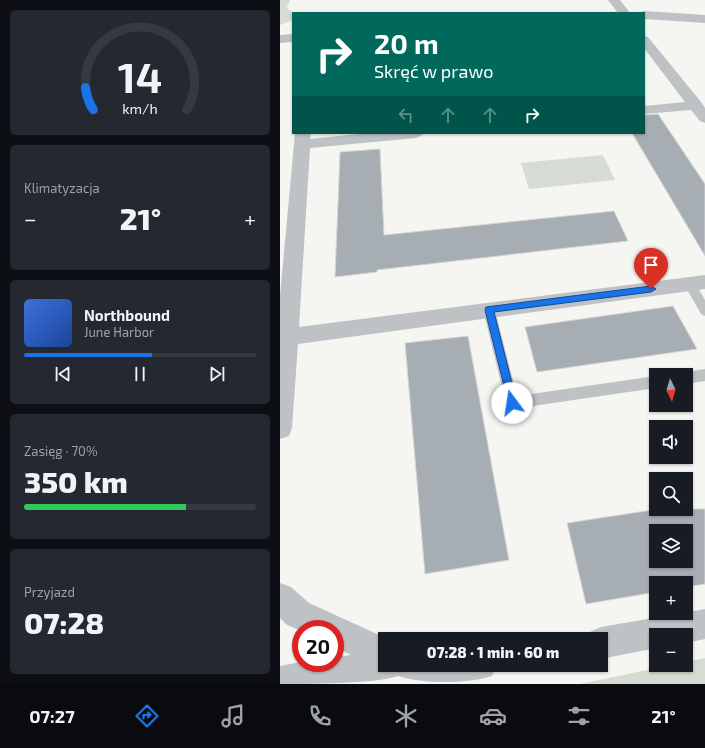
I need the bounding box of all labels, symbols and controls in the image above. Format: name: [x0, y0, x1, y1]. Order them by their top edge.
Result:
text: 20 m: [374, 26, 439, 60]
icon: right: [308, 28, 360, 80]
text: 14: [118, 51, 162, 101]
text: Skręć w prawo: [374, 60, 493, 82]
text: km/h: [122, 100, 158, 117]
icon: left: [395, 104, 417, 126]
icon: ahead: [437, 104, 459, 126]
icon: ahead: [479, 104, 501, 126]
icon: right: [521, 104, 543, 126]
text: Klimatyzacja: [24, 180, 100, 196]
text: 21°: [120, 200, 161, 236]
text: −: [24, 205, 37, 231]
text: +: [244, 205, 256, 231]
pin: [634, 248, 668, 289]
icon: arrive: [640, 254, 662, 276]
text: Northbound: [84, 306, 170, 324]
text: June Harbor: [84, 324, 154, 340]
icon: previous: [52, 363, 74, 385]
icon: pause: [129, 363, 151, 385]
icon: next: [206, 363, 228, 385]
north arrow: [649, 368, 693, 412]
map controls: [649, 368, 693, 672]
position arrow: [491, 382, 533, 424]
button: sound: [649, 420, 693, 464]
text: Zasięg · 70%: [24, 443, 98, 459]
text: 350 km: [24, 463, 128, 499]
button: search: [649, 472, 693, 516]
button: layers: [649, 524, 693, 568]
button: +: [649, 576, 693, 620]
text: Przyjazd: [24, 584, 75, 600]
text: 07:28: [24, 604, 104, 640]
speed limit sign: 20: [292, 620, 344, 672]
button: −: [649, 628, 693, 672]
text: 07:28 · 1 min · 60 m: [427, 643, 559, 661]
icon: directions: [133, 702, 161, 730]
icon: music: [219, 702, 247, 730]
icon: phone: [306, 702, 334, 730]
icon: climate: [392, 702, 420, 730]
icon: car: [479, 702, 507, 730]
icon: filters: [565, 702, 593, 730]
text: 07:27: [29, 705, 75, 727]
text: 21°: [651, 705, 676, 727]

